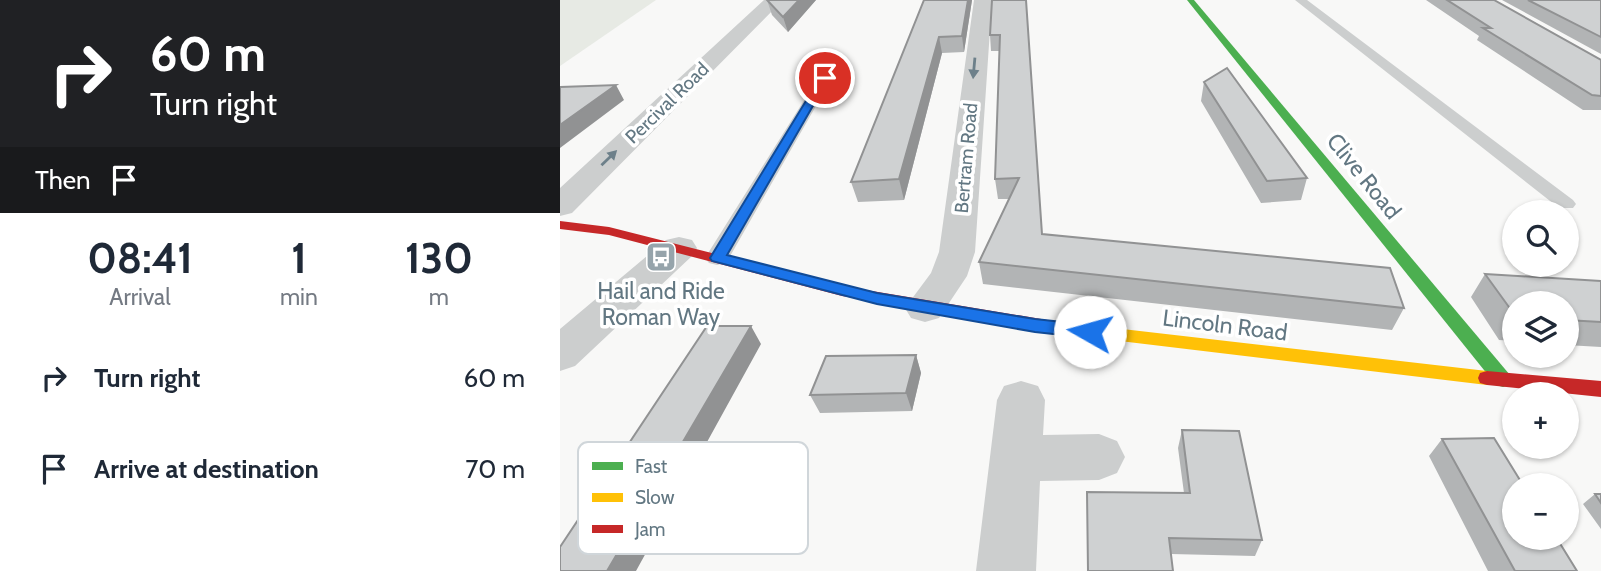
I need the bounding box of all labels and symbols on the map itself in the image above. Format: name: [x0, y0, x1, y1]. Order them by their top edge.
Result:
pin: [795, 48, 855, 108]
one-way arrow: [968, 57, 979, 79]
street label: Percival Road: [620, 58, 714, 148]
street label: Bertram Road: [950, 102, 982, 214]
street label: Clive Road: [1321, 127, 1407, 225]
one-way arrow: [600, 151, 617, 167]
bus stop icon: Hail and Ride Roman Way: [644, 240, 678, 274]
place label: Hail and Ride Roman Way: [597, 277, 725, 331]
position arrow: [1053, 295, 1127, 369]
street label: Lincoln Road: [1161, 303, 1289, 347]
legend: [578, 442, 808, 554]
text: Fast: [635, 455, 668, 478]
text: Slow: [635, 486, 675, 509]
text: Jam: [634, 518, 665, 541]

